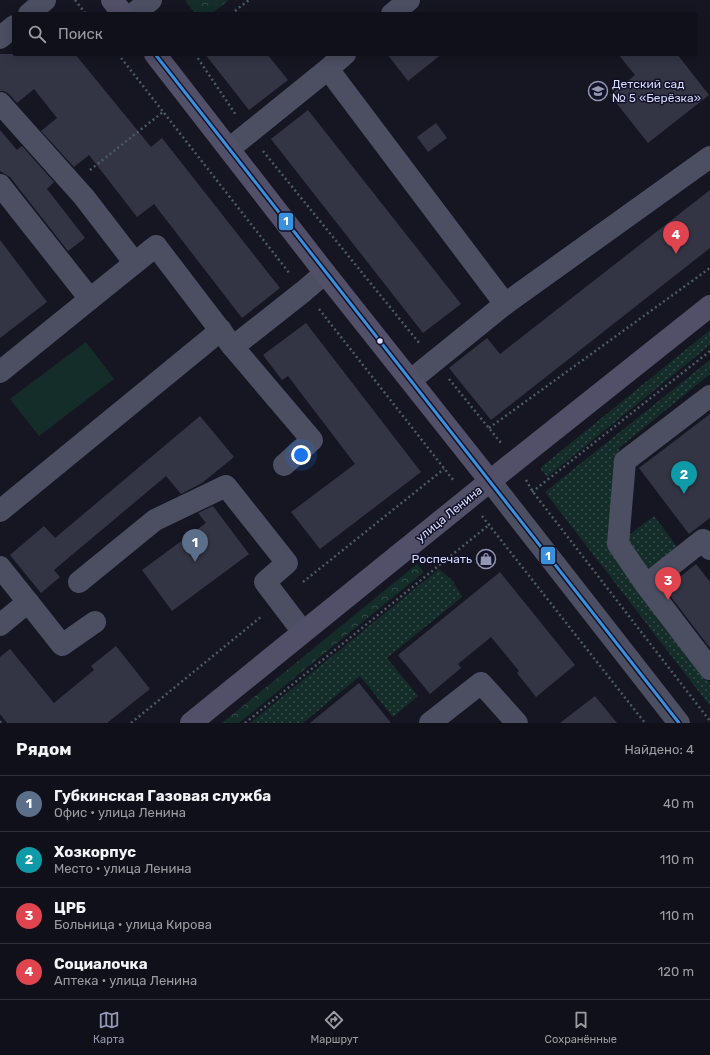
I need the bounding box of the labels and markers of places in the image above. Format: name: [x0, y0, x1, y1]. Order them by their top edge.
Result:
place label: Детский сад № 5 «Берёзка»: [612, 77, 701, 105]
school or university icon: Детский сад № 5 «Берёзка»: [587, 80, 609, 102]
pin: 4: [663, 221, 689, 254]
unlabelled marker: [375, 336, 385, 346]
pin: 2: [671, 461, 697, 494]
pin: 1: [182, 529, 208, 562]
shop icon: Роспечать: [475, 548, 497, 570]
place label: Роспечать: [412, 552, 472, 566]
pin: 3: [655, 567, 681, 600]

